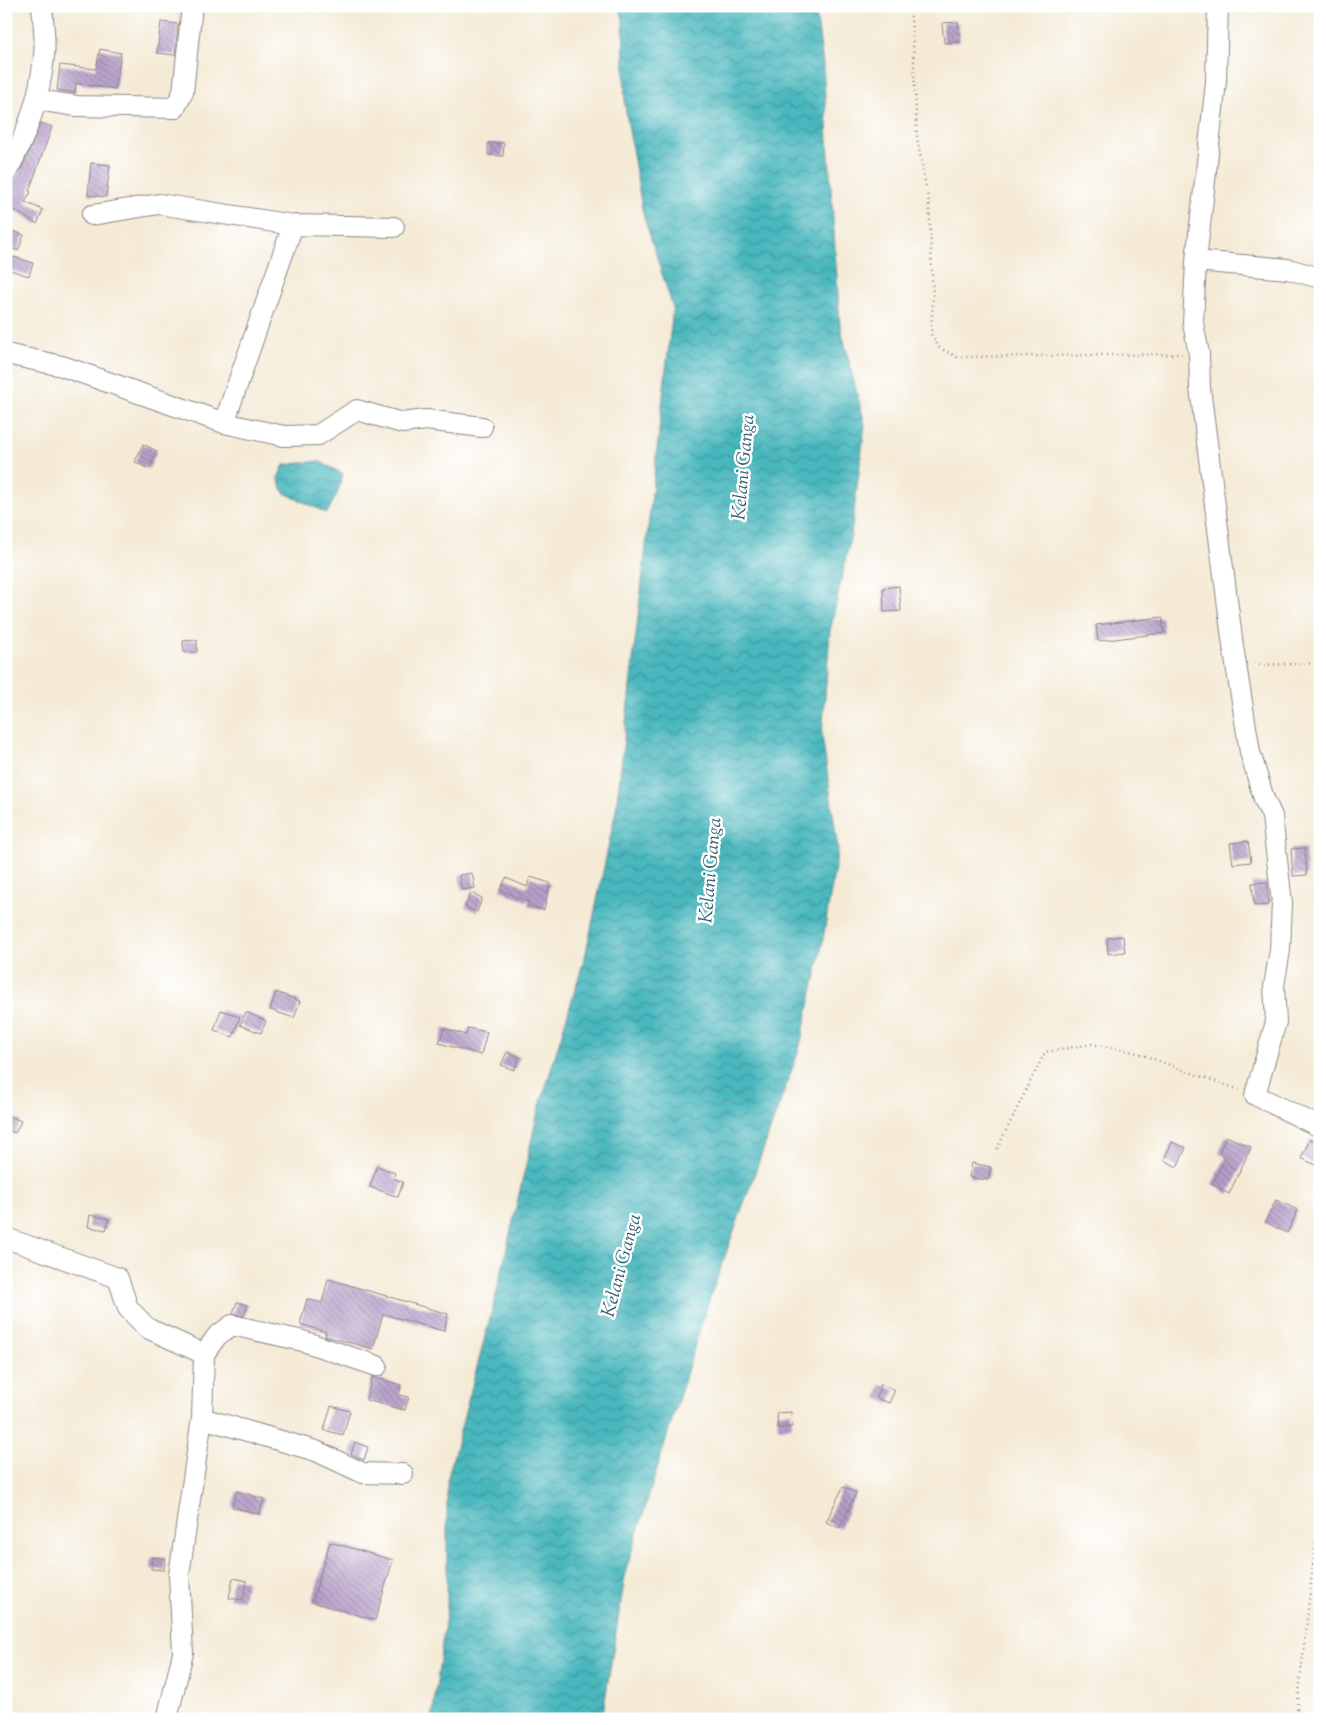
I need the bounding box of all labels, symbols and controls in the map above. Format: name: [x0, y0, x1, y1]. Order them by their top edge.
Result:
water label: Kelani Ganga: [726, 413, 763, 521]
water label: Kelani Ganga: [693, 816, 730, 924]
water label: Kelani Ganga: [596, 1211, 649, 1320]

